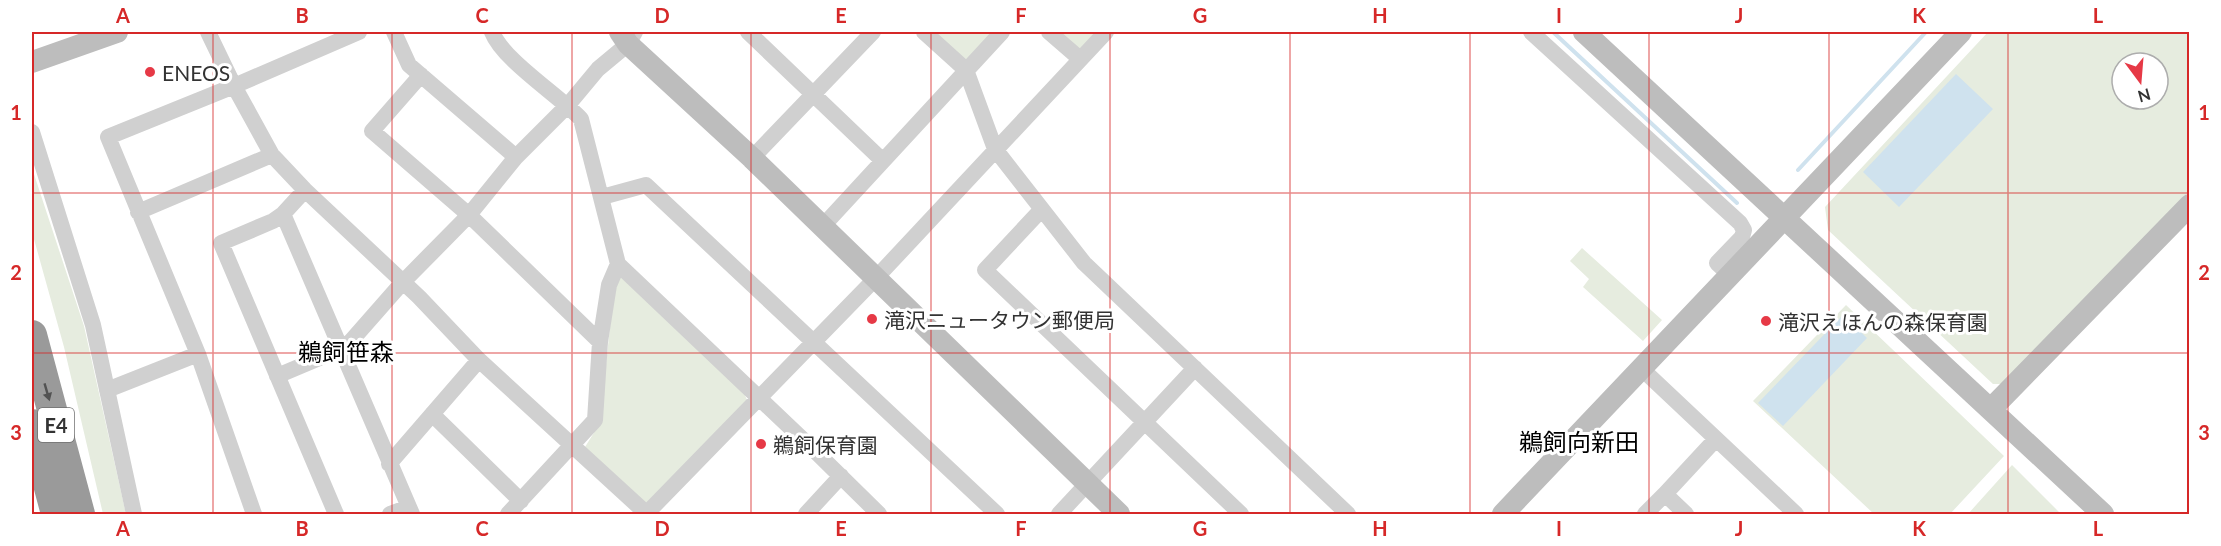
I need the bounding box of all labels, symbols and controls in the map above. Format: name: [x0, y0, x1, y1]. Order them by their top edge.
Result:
text: A: [115, 3, 130, 27]
text: B: [295, 3, 309, 27]
text: C: [475, 3, 489, 27]
text: D: [654, 3, 670, 27]
text: E: [835, 3, 847, 27]
text: F: [1015, 3, 1027, 27]
text: G: [1193, 3, 1207, 27]
text: H: [1372, 3, 1388, 27]
text: I: [1556, 3, 1562, 27]
text: J: [1735, 3, 1743, 27]
text: K: [1912, 3, 1926, 27]
text: L: [2093, 3, 2104, 27]
north arrow: [2110, 51, 2170, 111]
place label: ENEOS: [162, 60, 230, 85]
marker: ENEOS: [143, 65, 157, 79]
text: N: [2136, 85, 2153, 107]
text: 1: [10, 100, 22, 124]
text: 1: [2198, 100, 2210, 124]
text: 2: [10, 260, 22, 284]
text: 2: [2198, 260, 2210, 284]
place label: 滝沢ニュータウン郵便局: [884, 307, 1115, 332]
place label: 滝沢えほんの森保育園: [1778, 309, 1988, 334]
marker: 滝沢ニュータウン郵便局: [865, 312, 879, 326]
marker: 滝沢えほんの森保育園: [1759, 314, 1773, 328]
district label: 鵜飼笹森: [298, 337, 394, 366]
one-way arrow: [43, 383, 52, 401]
road number: E4: [38, 408, 74, 442]
text: 3: [10, 420, 22, 444]
text: 3: [2198, 420, 2210, 444]
district label: 鵜飼向新田: [1519, 427, 1639, 456]
place label: 鵜飼保育園: [773, 432, 878, 457]
marker: 鵜飼保育園: [754, 437, 768, 451]
text: A: [115, 516, 130, 540]
text: B: [295, 516, 309, 540]
text: C: [475, 516, 489, 540]
text: D: [654, 516, 670, 540]
text: E: [835, 516, 847, 540]
text: F: [1015, 516, 1027, 540]
text: G: [1193, 516, 1207, 540]
text: H: [1372, 516, 1388, 540]
text: I: [1556, 516, 1562, 540]
text: J: [1735, 516, 1743, 540]
text: K: [1912, 516, 1926, 540]
text: L: [2093, 516, 2104, 540]

